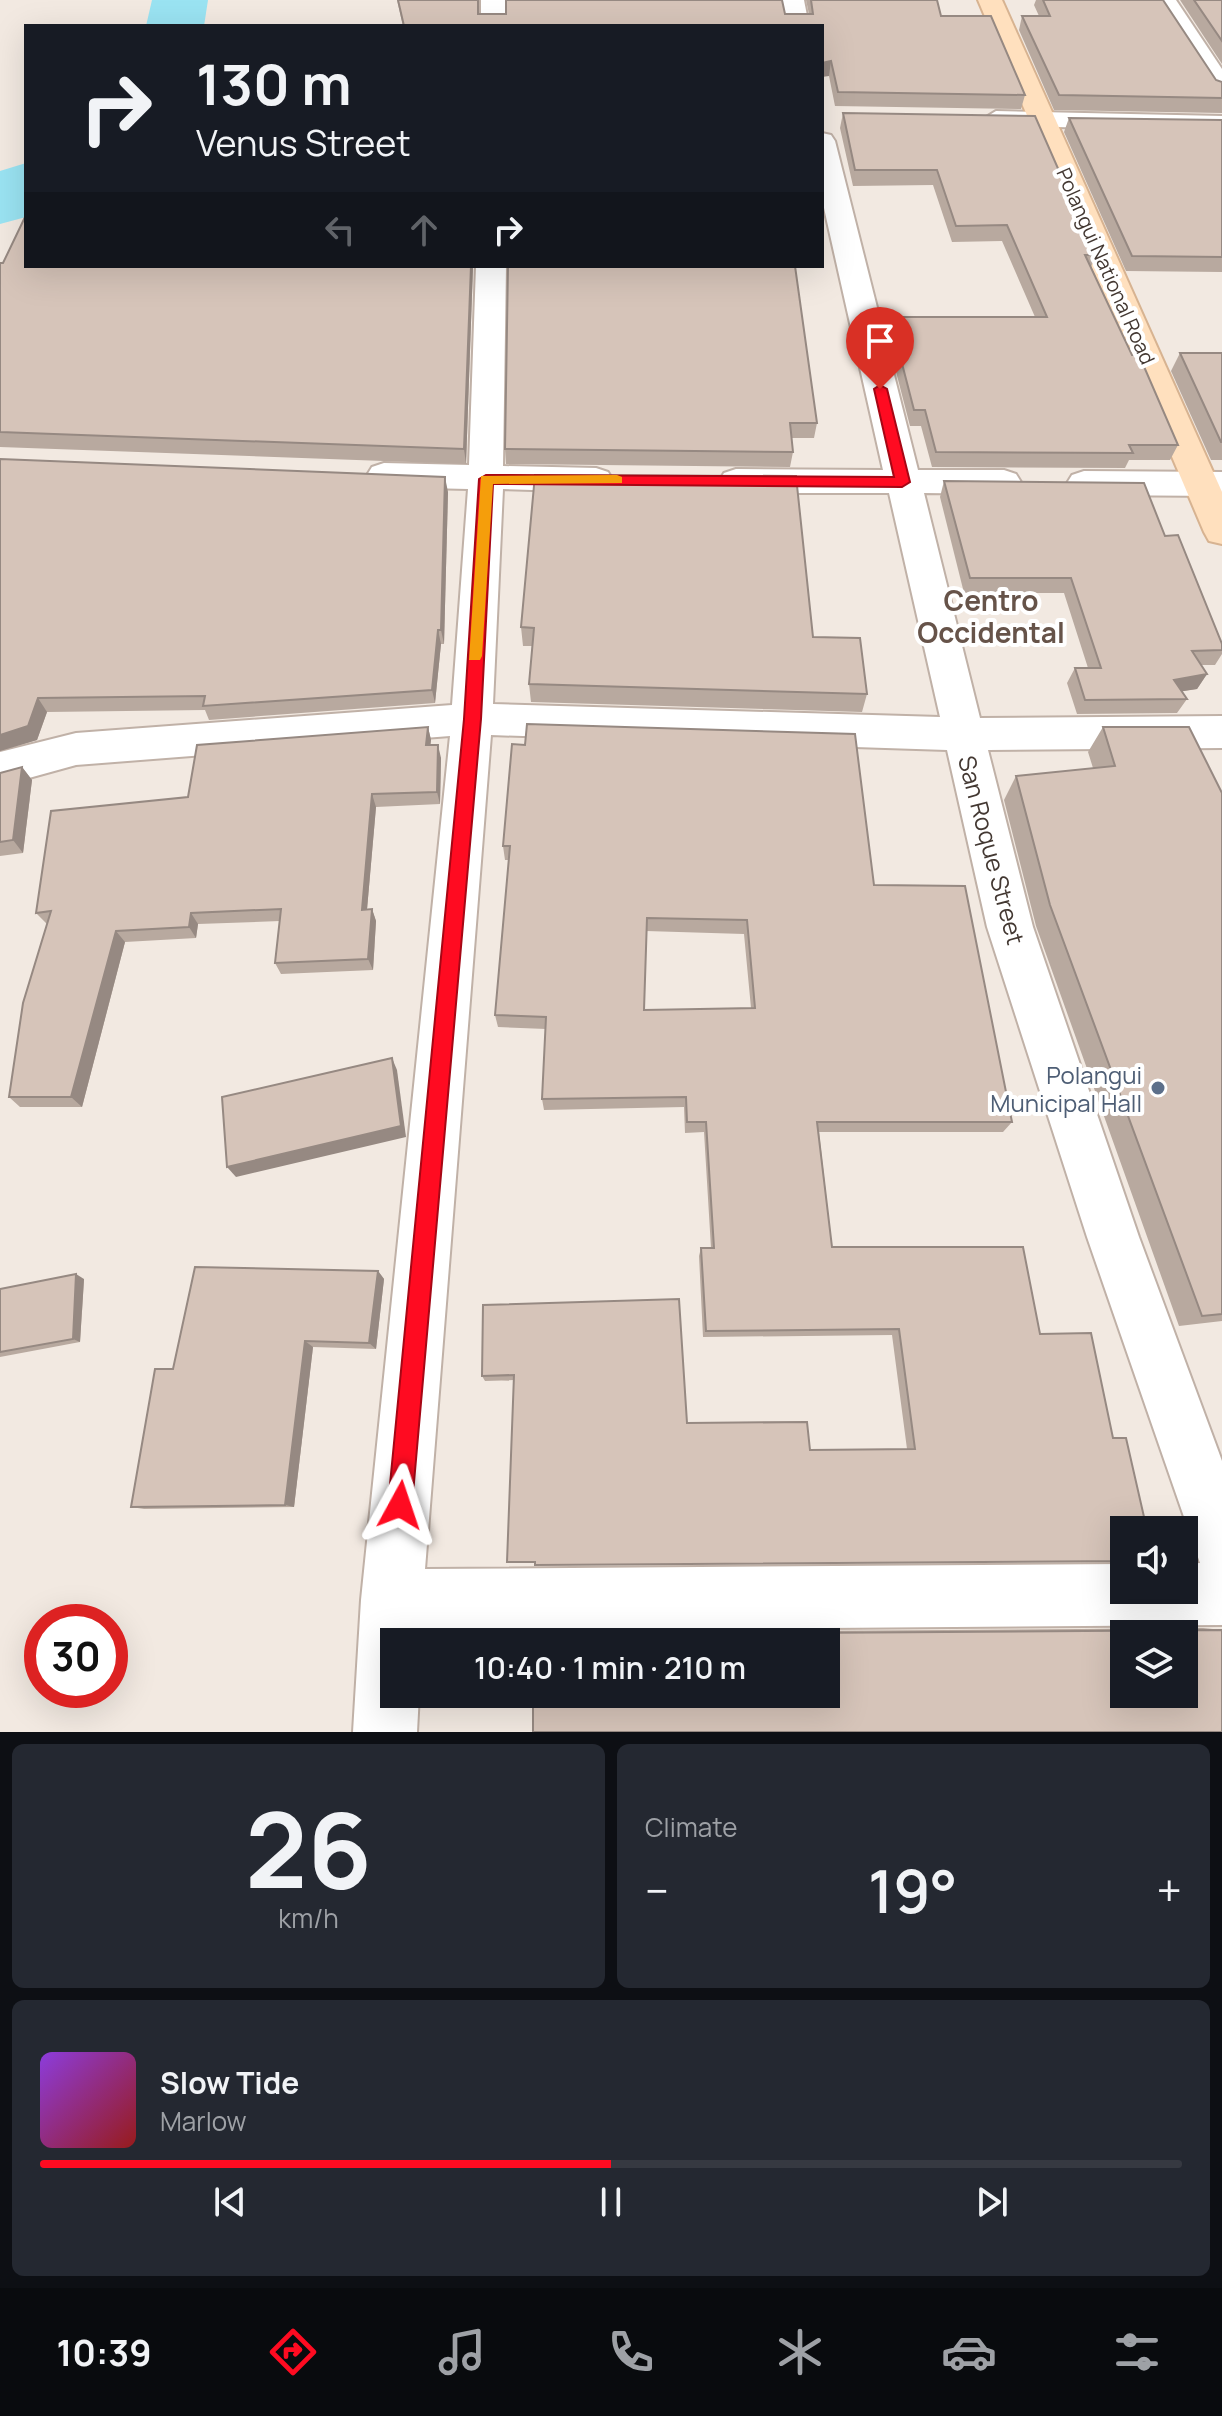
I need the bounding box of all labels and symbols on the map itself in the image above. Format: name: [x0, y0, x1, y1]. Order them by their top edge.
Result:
street label: Polangui National Road: [1050, 164, 1162, 368]
pin: [846, 307, 914, 389]
district label: Centro Occidental: [917, 581, 1065, 651]
street label: San Roque Street: [951, 752, 1033, 948]
place label: Polangui Municipal Hall: [990, 1058, 1142, 1119]
marker: Polangui Municipal Hall: [1149, 1079, 1167, 1097]
position arrow: [358, 1463, 442, 1547]
speed limit sign: 30: [24, 1604, 128, 1708]

